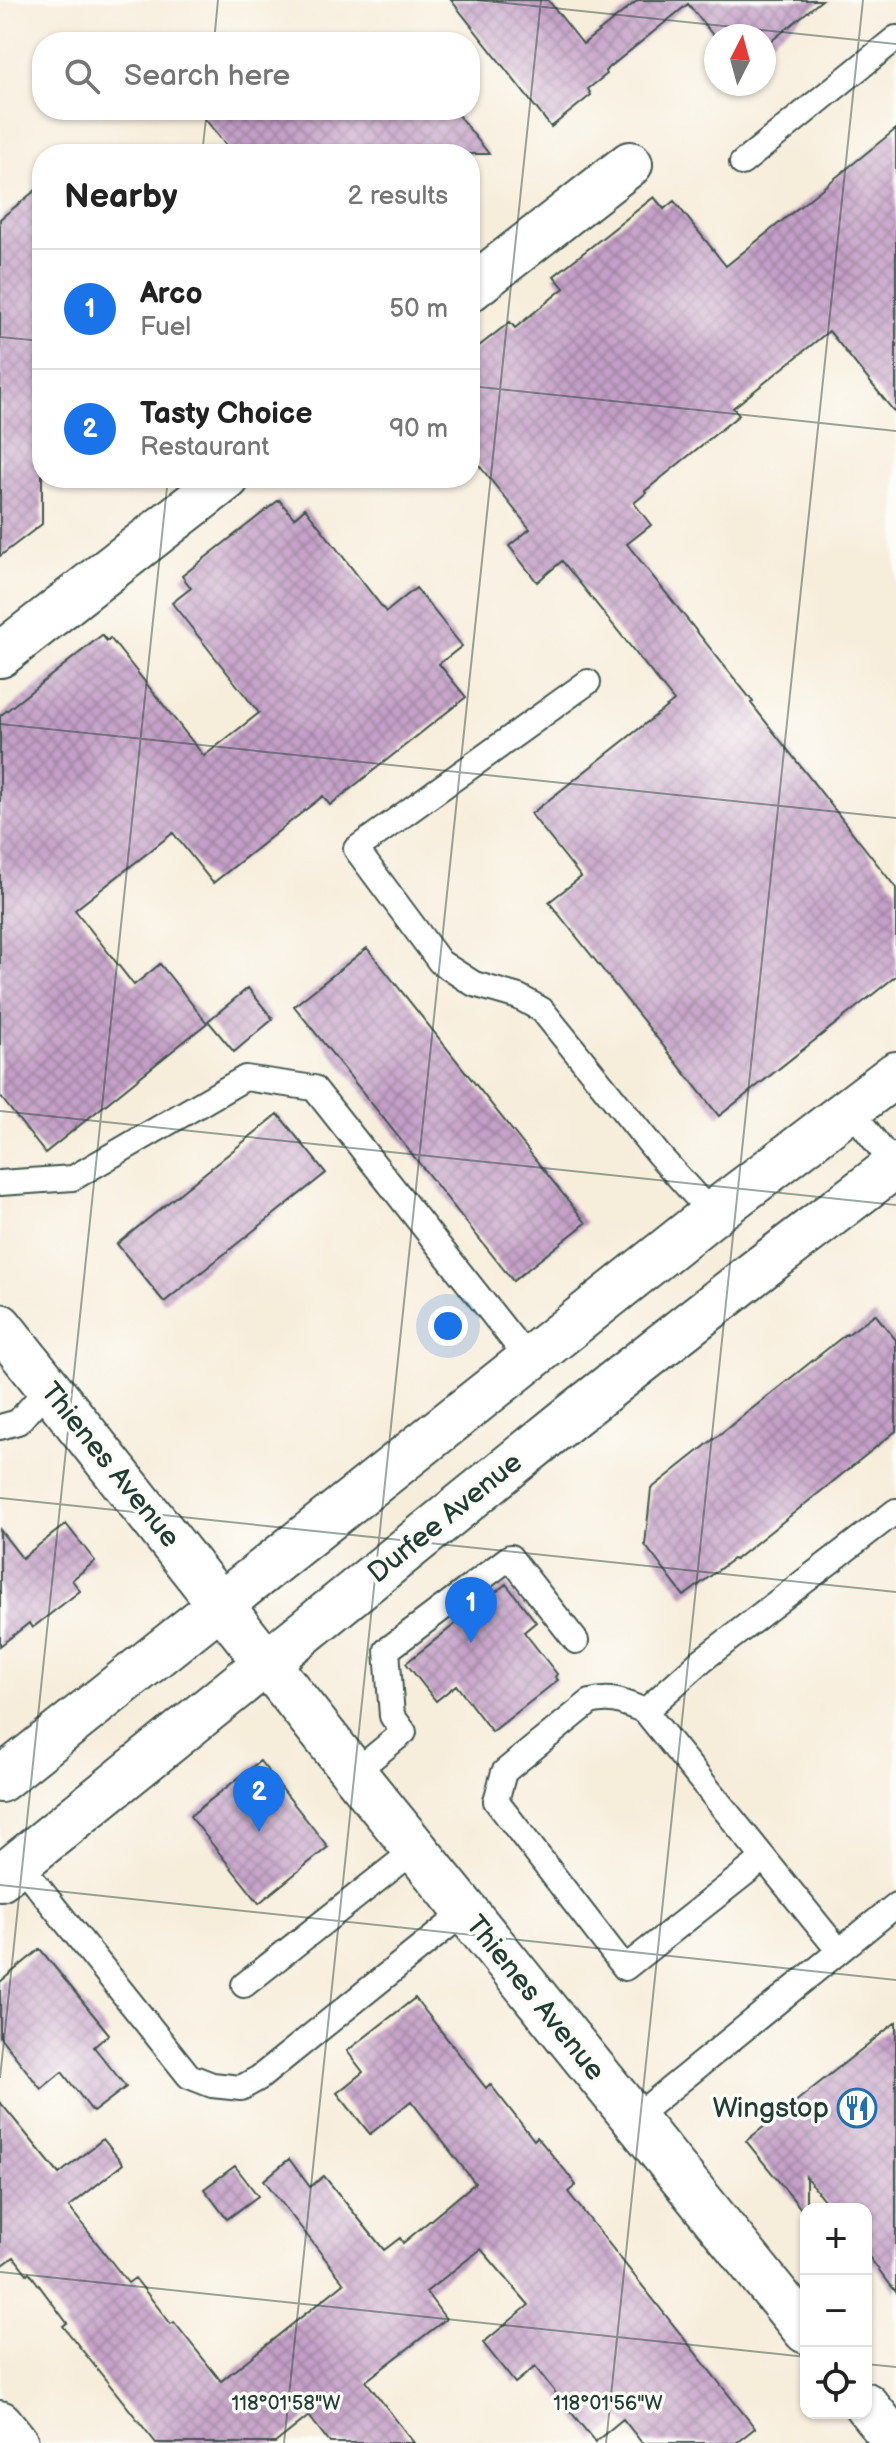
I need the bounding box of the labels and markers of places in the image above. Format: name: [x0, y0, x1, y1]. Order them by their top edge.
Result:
pin: 1: [445, 1577, 497, 1643]
pin: 2: [233, 1766, 285, 1832]
restaurant icon: Wingstop: [836, 2087, 878, 2129]
place label: Wingstop: [713, 2092, 829, 2125]

